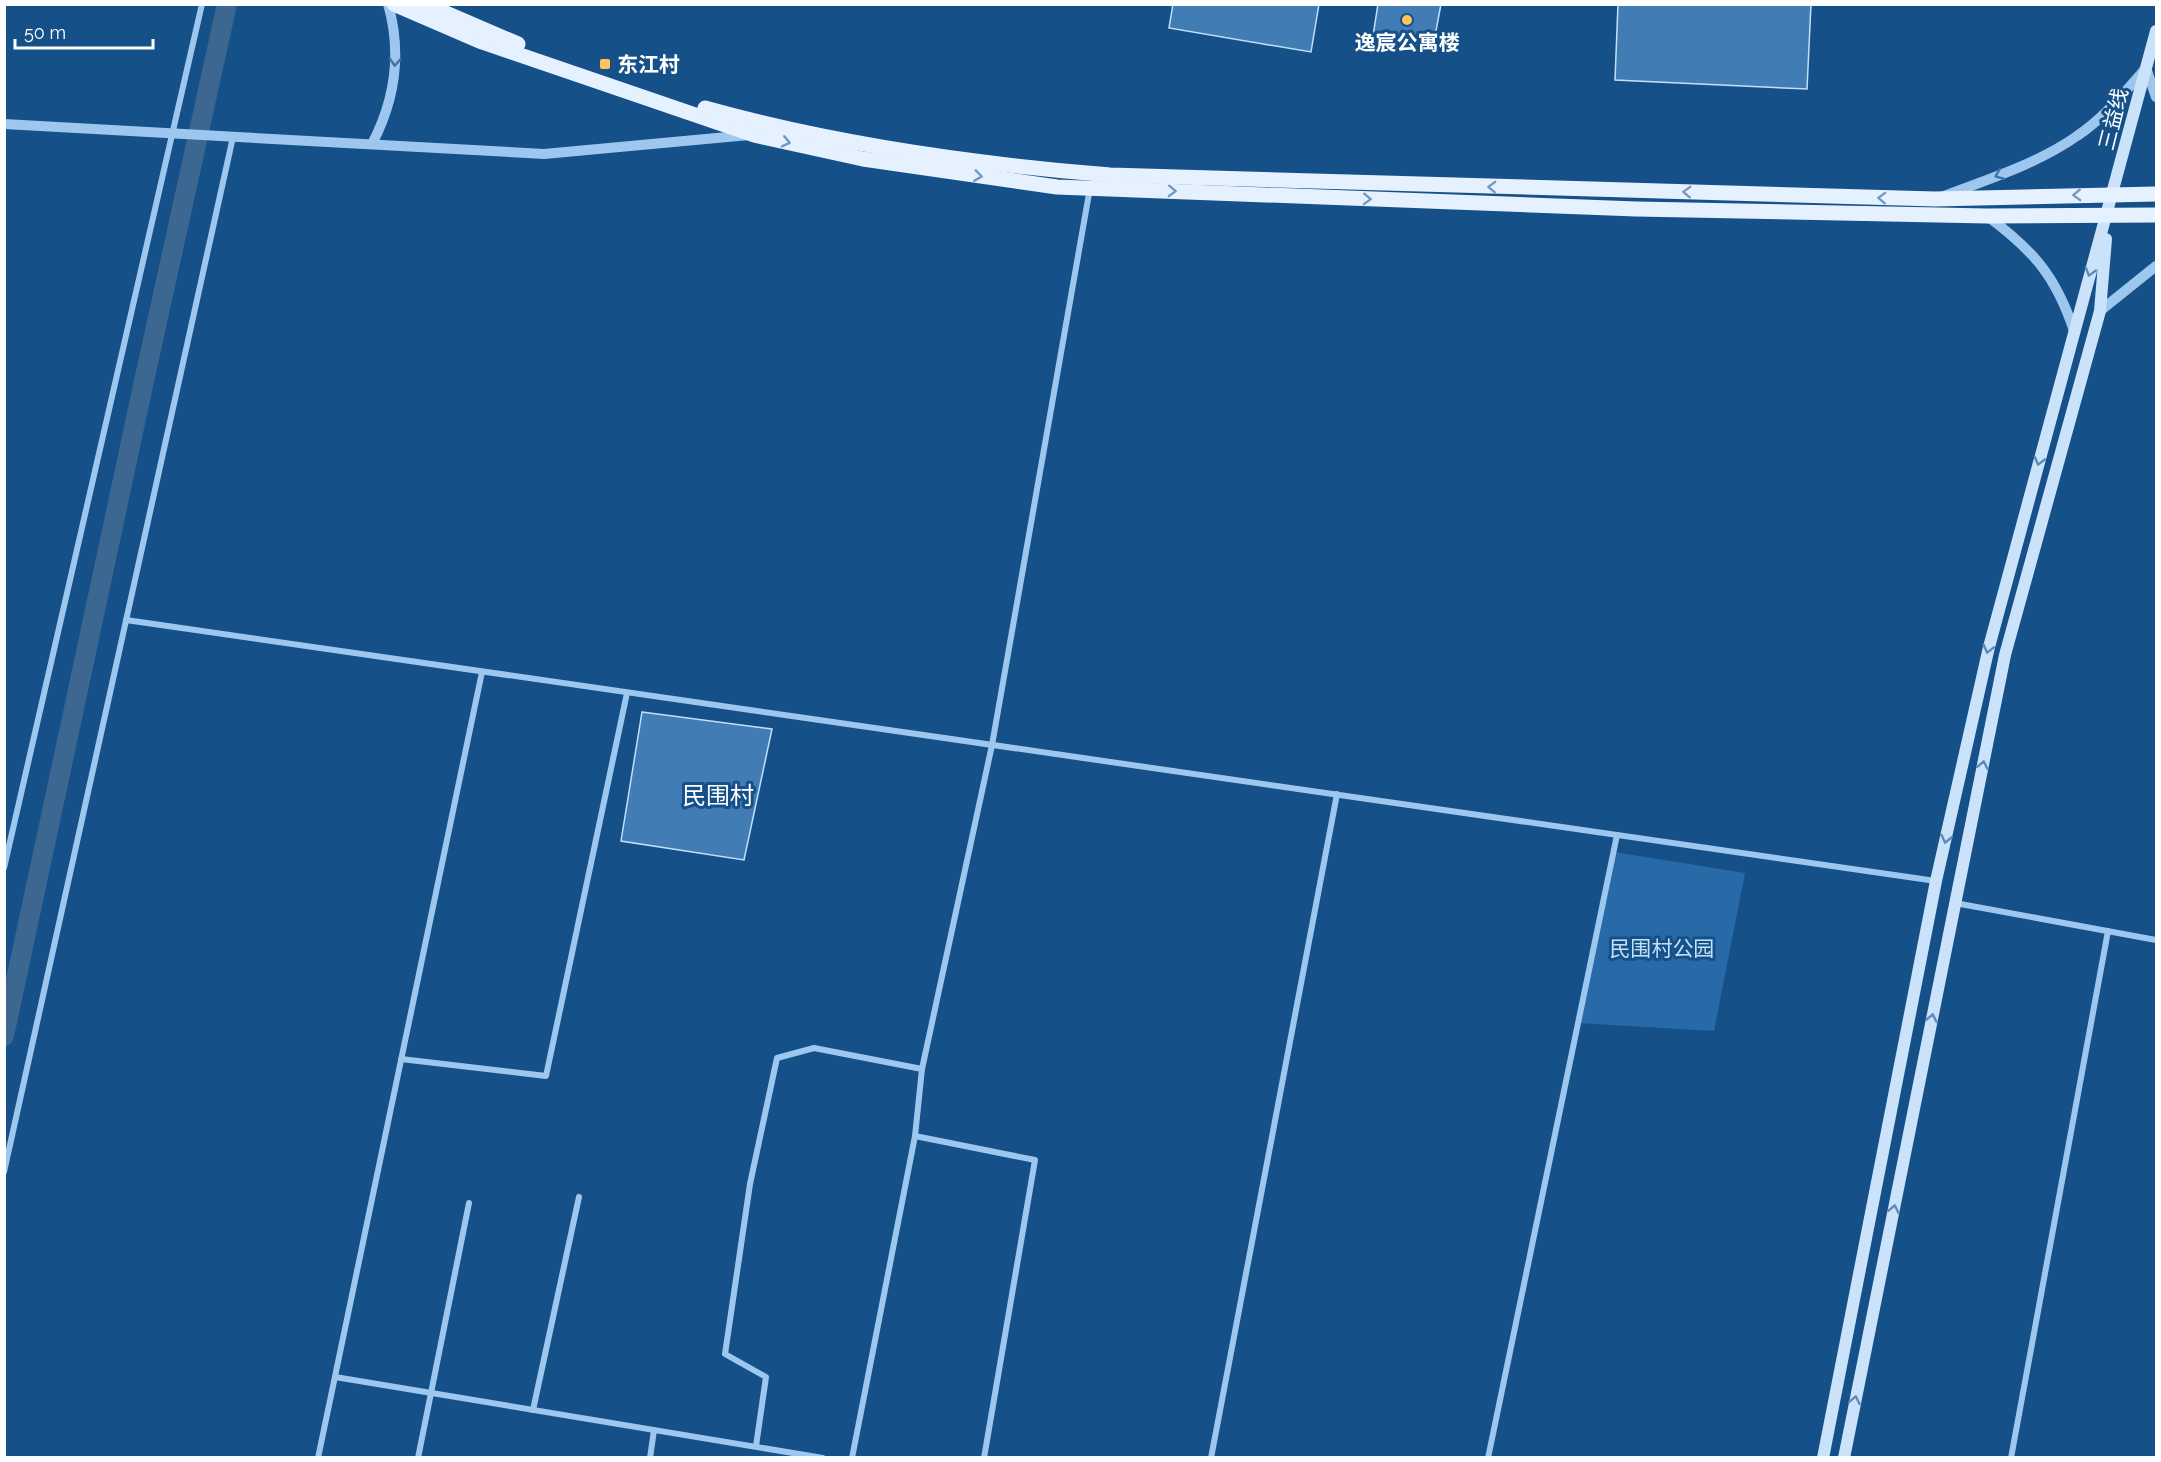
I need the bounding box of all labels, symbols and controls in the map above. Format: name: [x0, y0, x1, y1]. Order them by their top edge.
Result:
scale bar: [15, 12, 153, 50]
marker: 逸宸公寓楼: [1400, 13, 1414, 27]
text: 50 m: [24, 22, 66, 43]
place label: 逸宸公寓楼: [1355, 30, 1460, 55]
place label: 东江村: [617, 52, 680, 77]
marker: 东江村: [598, 57, 612, 71]
one-way arrow: [389, 58, 402, 67]
street label: 三益线: [2093, 85, 2133, 153]
one-way arrow: [781, 135, 791, 148]
one-way arrow: [1994, 168, 2005, 180]
one-way arrow: [973, 169, 982, 181]
one-way arrow: [1488, 181, 1497, 193]
one-way arrow: [1167, 185, 1176, 198]
one-way arrow: [1683, 186, 1692, 198]
one-way arrow: [2073, 188, 2082, 201]
one-way arrow: [1878, 191, 1887, 204]
one-way arrow: [1362, 193, 1371, 205]
one-way arrow: [2085, 266, 2097, 277]
one-way arrow: [2034, 455, 2046, 465]
one-way arrow: [1983, 644, 1996, 654]
one-way arrow: [1976, 760, 1989, 770]
district label: 民围村: [682, 781, 754, 810]
one-way arrow: [1940, 834, 1953, 844]
park label: 民围村公园: [1610, 936, 1715, 961]
one-way arrow: [1925, 1013, 1938, 1023]
one-way arrow: [1887, 1204, 1900, 1214]
one-way arrow: [1848, 1395, 1861, 1405]

